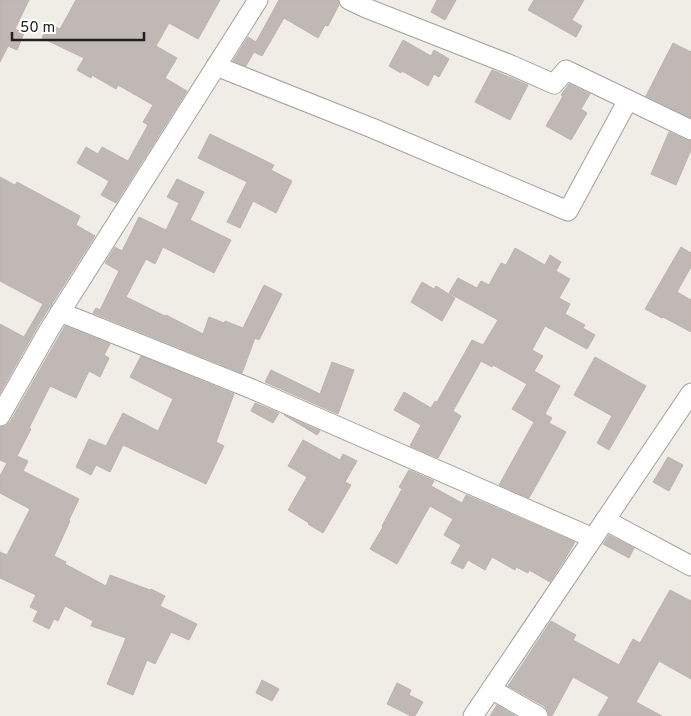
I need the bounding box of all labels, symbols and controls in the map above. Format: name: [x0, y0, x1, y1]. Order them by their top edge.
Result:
scale bar: [12, 10, 145, 42]
text: 50 m: [20, 19, 55, 38]

